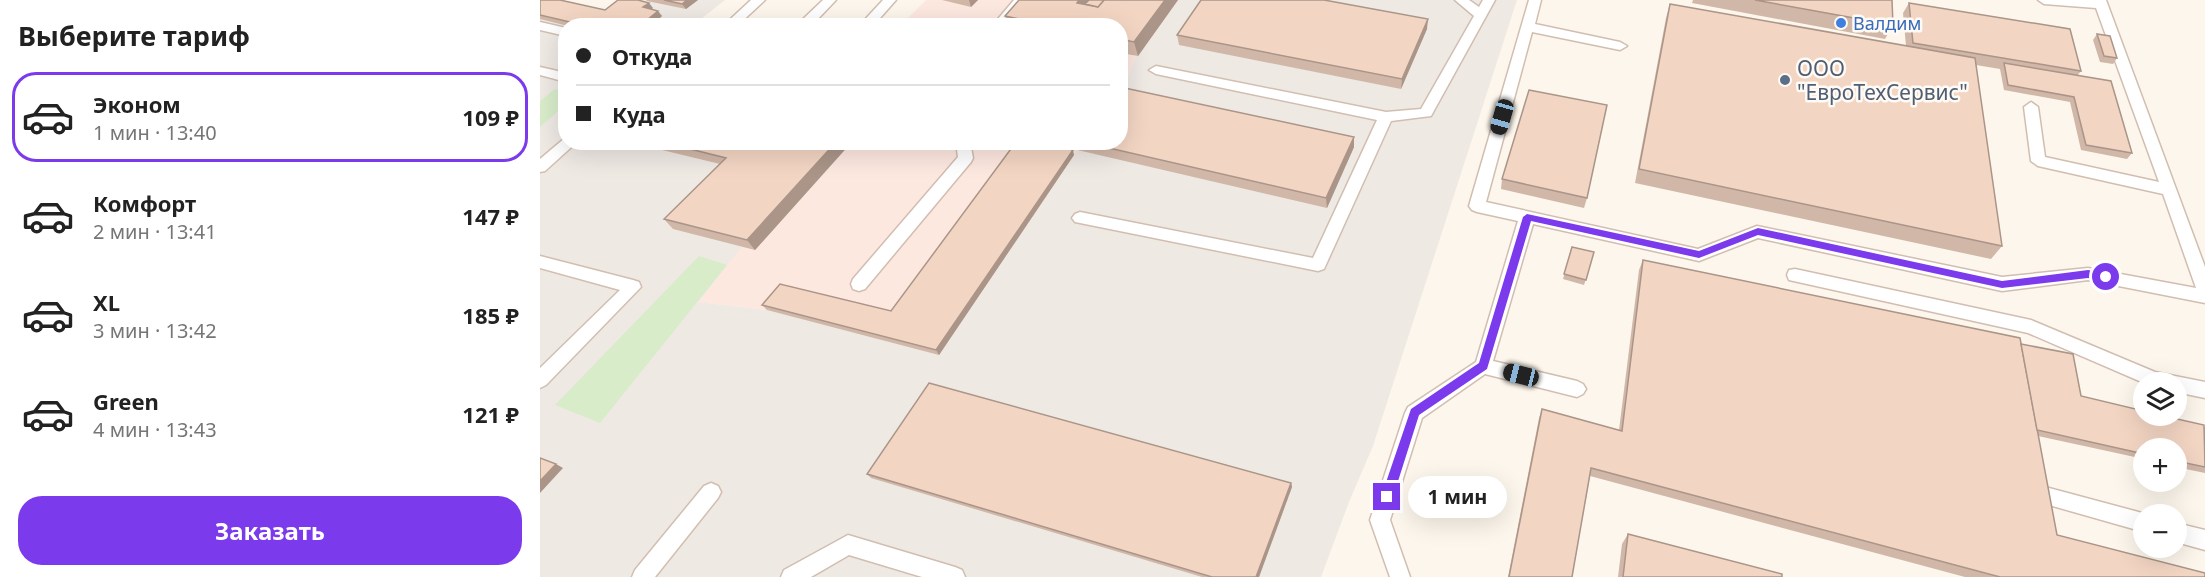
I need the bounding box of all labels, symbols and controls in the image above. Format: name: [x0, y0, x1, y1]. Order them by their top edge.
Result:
place label: Валдим: [1853, 11, 1921, 35]
marker: Валдим: [1834, 16, 1848, 30]
text: Выберите тариф: [18, 17, 250, 54]
text: Откуда: [612, 41, 692, 71]
place label: ООО "ЕвроТехСервис": [1797, 54, 1968, 106]
marker: ООО "ЕвроТехСервис": [1778, 73, 1792, 87]
text: Эконом: [93, 89, 181, 119]
icon: car: [21, 90, 75, 144]
car: [1488, 97, 1516, 137]
text: Куда: [612, 99, 666, 129]
text: 109 ₽: [462, 102, 519, 132]
text: 1 мин · 13:40: [93, 119, 217, 146]
text: Комфорт: [93, 188, 196, 218]
icon: car: [21, 189, 75, 243]
text: 147 ₽: [462, 201, 519, 231]
text: 2 мин · 13:41: [93, 218, 217, 245]
route start: [2092, 263, 2119, 290]
text: XL: [93, 287, 120, 317]
icon: car: [21, 288, 75, 342]
text: 185 ₽: [462, 300, 519, 330]
text: 3 мин · 13:42: [93, 317, 217, 344]
car: [1501, 362, 1541, 388]
map controls: [2133, 372, 2187, 558]
button: layers: [2133, 372, 2187, 426]
text: Green: [93, 386, 159, 416]
icon: car: [21, 387, 75, 441]
text: 121 ₽: [462, 399, 519, 429]
text: 4 мин · 13:43: [93, 416, 217, 443]
button: +: [2133, 438, 2187, 492]
callout: 1 мин: [1408, 476, 1507, 518]
route end: [1373, 483, 1400, 510]
text: 1 мин: [1428, 483, 1487, 510]
button: Заказать: [18, 496, 522, 565]
button: −: [2133, 504, 2187, 558]

